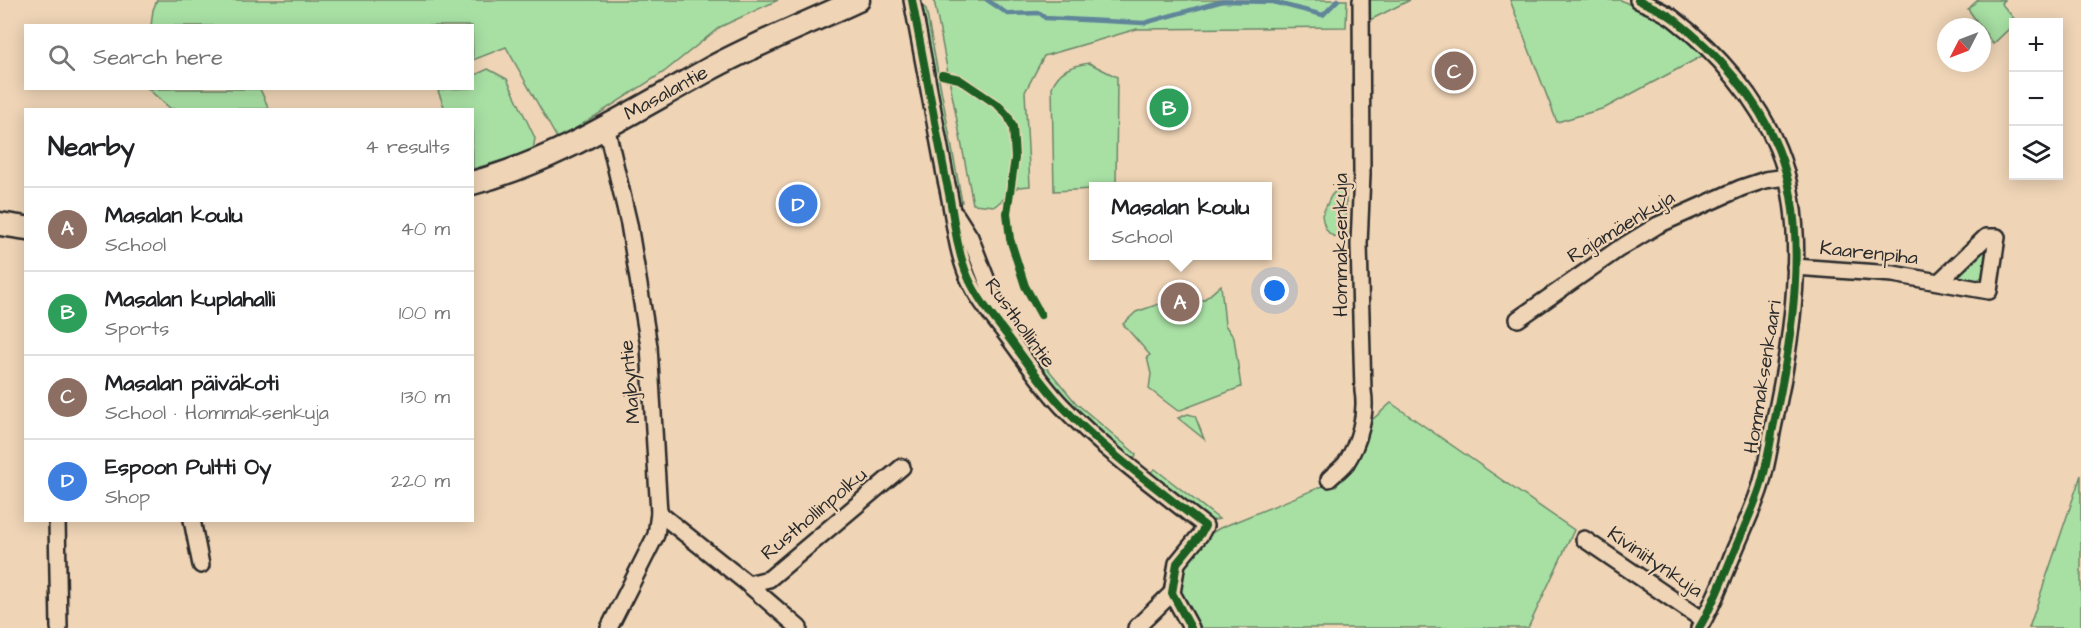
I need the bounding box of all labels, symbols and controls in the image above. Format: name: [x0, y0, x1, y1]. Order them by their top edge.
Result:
north arrow: [1937, 18, 1991, 72]
map controls: [2009, 18, 2063, 180]
button: +: [2009, 18, 2063, 72]
search box: [24, 24, 474, 90]
icon: search: [45, 41, 78, 74]
text: Search here: [93, 42, 223, 73]
pin: C: [1434, 48, 1474, 94]
street label: Masalantie: [619, 58, 713, 128]
button: −: [2009, 72, 2063, 126]
pin: B: [1150, 86, 1188, 130]
button: layers: [2009, 126, 2063, 180]
text: Nearby: [48, 129, 135, 165]
text: 4 results: [365, 133, 450, 161]
street label: Hommaksenkuja: [1327, 173, 1355, 317]
pin: D: [778, 182, 818, 226]
popup: [1089, 182, 1272, 260]
street label: Rajamäenkuja: [1562, 184, 1680, 270]
text: Masalan koulu: [1112, 192, 1249, 223]
text: Masalan koulu: [105, 200, 243, 231]
text: A: [61, 215, 74, 243]
text: 40 m: [400, 215, 450, 243]
text: School: [1112, 223, 1173, 251]
text: School: [105, 231, 166, 259]
street label: Kaarenpiha: [1819, 234, 1919, 272]
street label: Rusthollintie: [978, 272, 1062, 374]
your location: [1260, 276, 1289, 305]
pin: A: [1160, 280, 1200, 324]
text: Masalan kuplahalli: [105, 284, 275, 315]
text: B: [60, 299, 75, 327]
text: 100 m: [399, 299, 450, 327]
street label: Hommaksenkaari: [1737, 299, 1789, 455]
text: Sports: [105, 315, 169, 343]
street label: Majbyntie: [612, 338, 649, 425]
text: Masalan päiväkoti: [105, 368, 279, 399]
text: C: [60, 383, 75, 411]
text: 130 m: [401, 383, 450, 411]
text: School · Hommaksenkuja: [105, 399, 329, 427]
text: Espoon Pultti Oy: [105, 452, 271, 483]
street label: Rusthollinpolku: [755, 461, 873, 567]
text: D: [61, 467, 74, 495]
text: 220 m: [391, 467, 450, 495]
text: Shop: [105, 483, 150, 511]
street label: Kiviniitynkuja: [1601, 520, 1708, 605]

